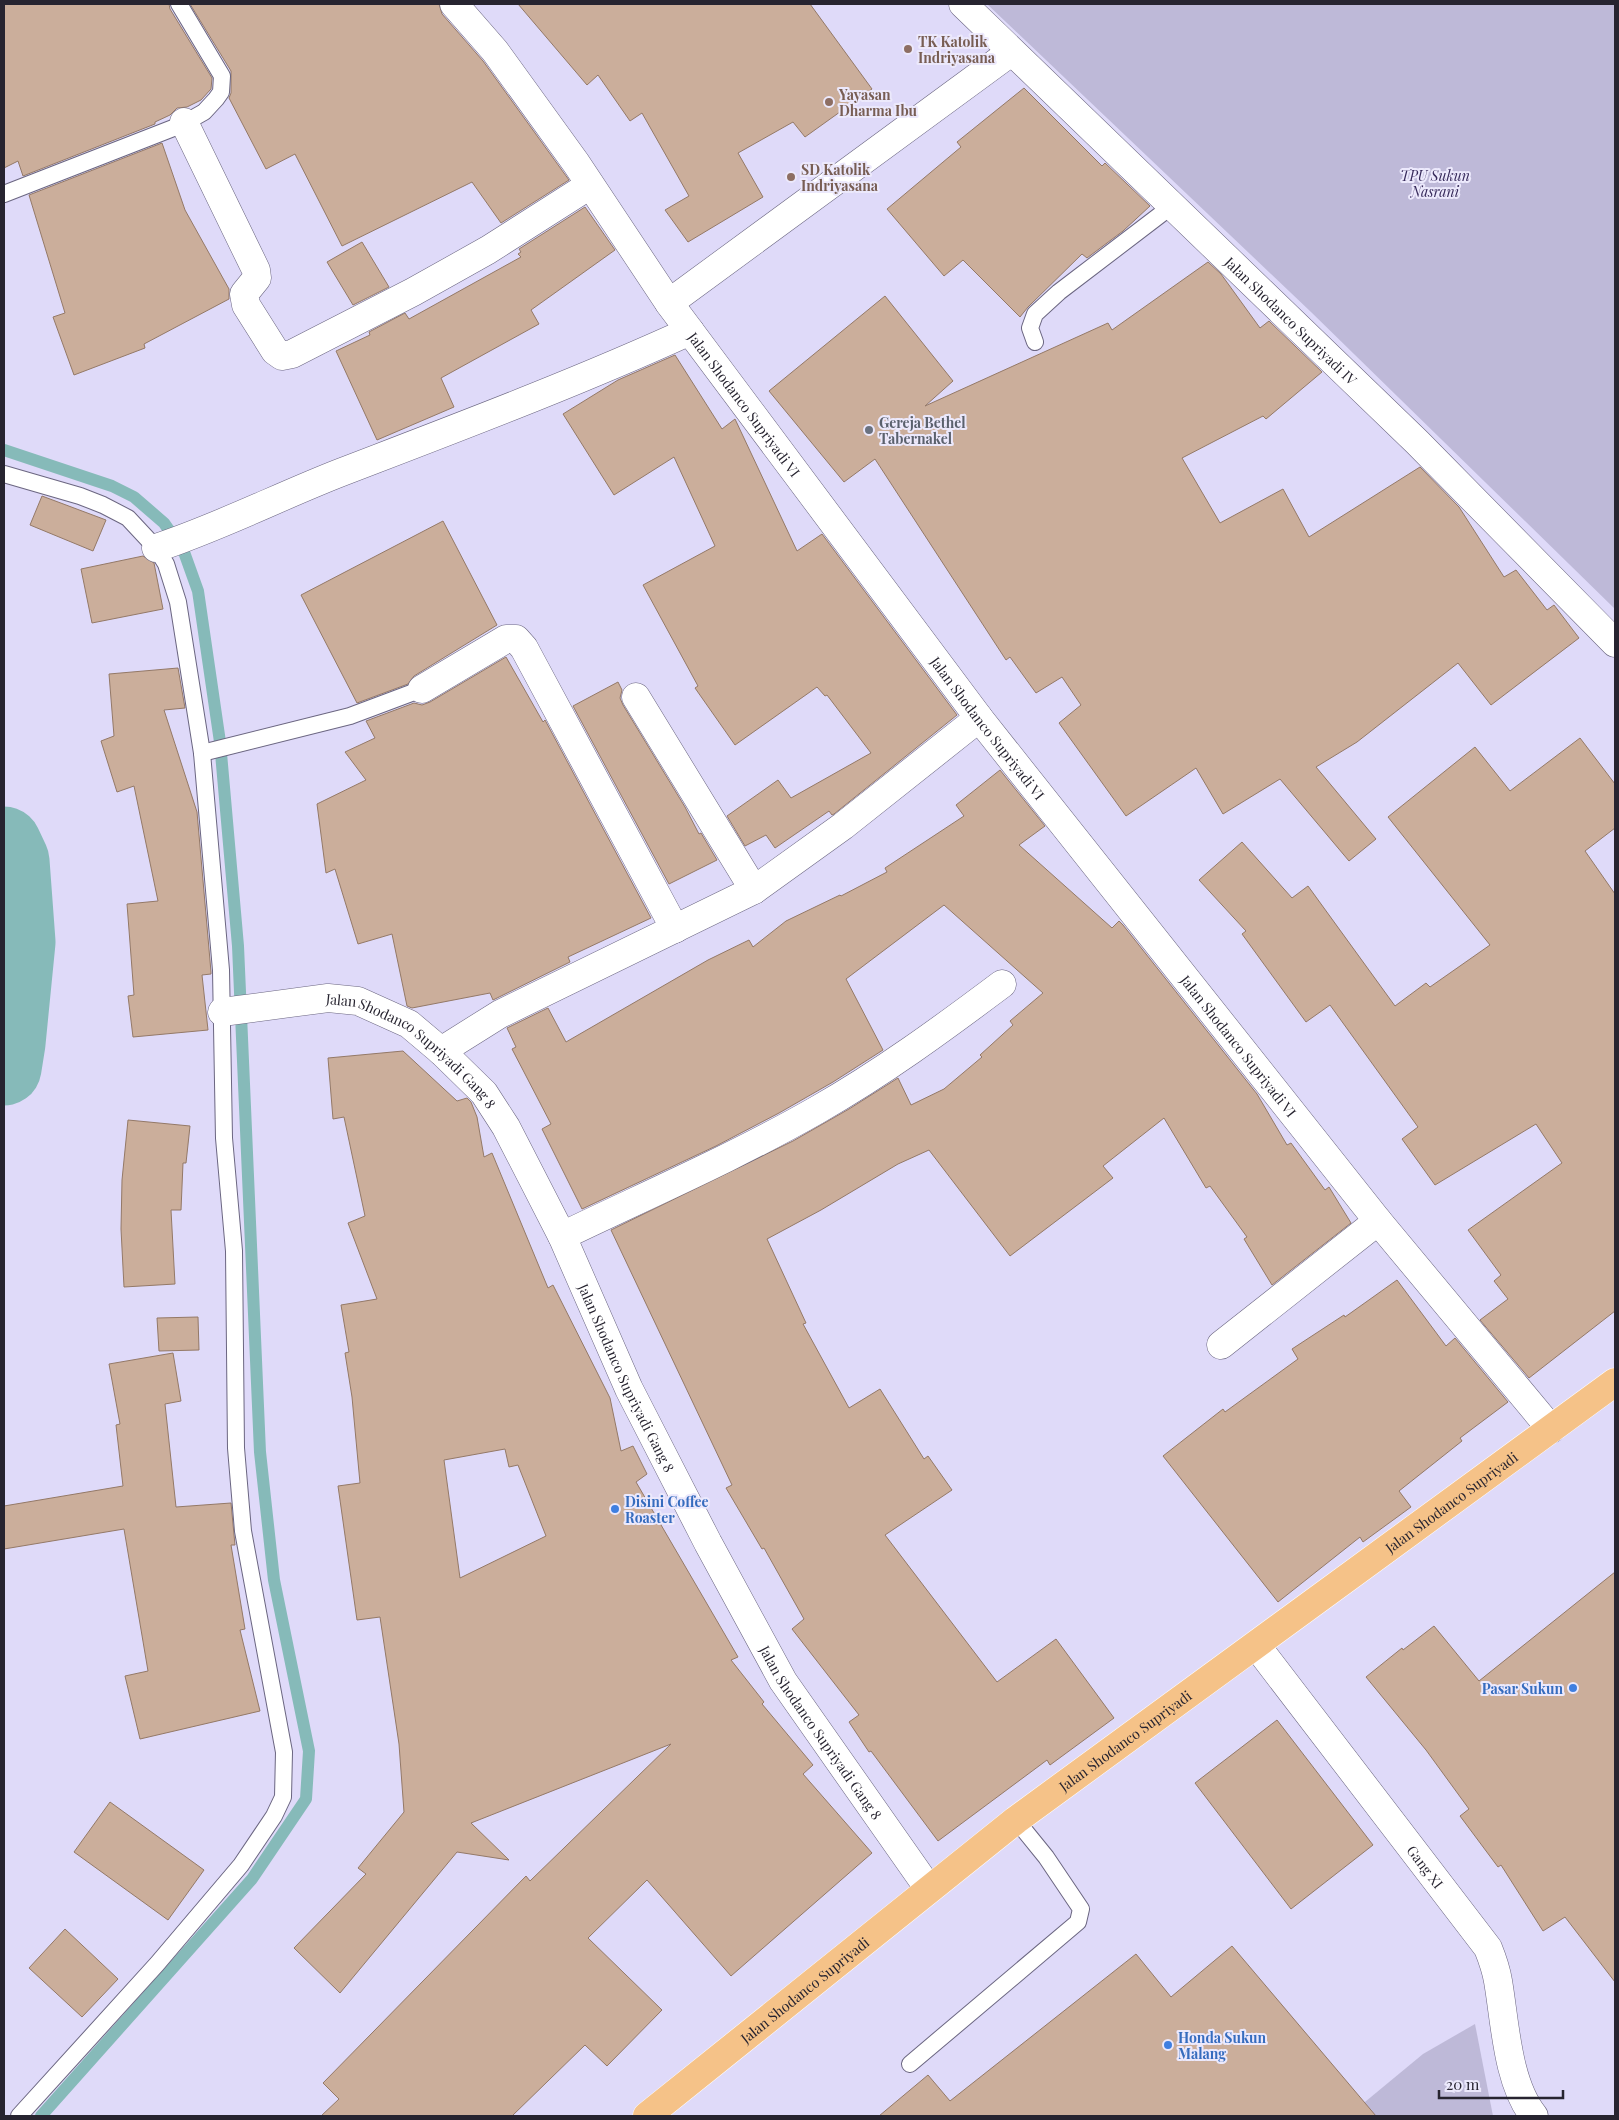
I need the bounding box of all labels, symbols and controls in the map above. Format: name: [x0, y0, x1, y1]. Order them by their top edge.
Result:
place label: TK Katolik Indriyasana: [918, 32, 996, 67]
marker: TK Katolik Indriyasana: [902, 43, 914, 55]
place label: Yayasan Dharma Ibu: [838, 85, 918, 120]
marker: Yayasan Dharma Ibu: [823, 96, 835, 108]
place label: SD Katolik Indriyasana: [801, 160, 879, 195]
park label: TPU Sukun Nasrani: [1400, 166, 1470, 201]
marker: SD Katolik Indriyasana: [785, 171, 797, 183]
street label: Jalan Shodanco Supriyadi IV: [1220, 252, 1361, 389]
street label: Jalan Shodanco Supriyadi VI: [684, 327, 805, 481]
place label: Gereja Bethel Tabernakel: [879, 413, 966, 448]
marker: Gereja Bethel Tabernakel: [863, 424, 875, 436]
street label: Jalan Shodanco Supriyadi VI: [926, 652, 1050, 804]
street label: Jalan Shodanco Supriyadi VI: [1176, 970, 1301, 1121]
street label: Jalan Shodanco Supriyadi Gang 8: [324, 988, 501, 1112]
street label: Jalan Shodanco Supriyadi Gang 8: [574, 1280, 679, 1475]
street label: Jalan Shodanco Supriyadi: [1380, 1447, 1521, 1557]
place label: Disini Coffee Roaster: [625, 1492, 709, 1527]
marker: Disini Coffee Roaster: [609, 1503, 621, 1515]
street label: Jalan Shodanco Supriyadi Gang 8: [755, 1641, 887, 1823]
place label: Pasar Sukun: [1482, 1679, 1563, 1698]
marker: Pasar Sukun: [1567, 1682, 1579, 1694]
street label: Jalan Shodanco Supriyadi: [1054, 1686, 1195, 1796]
street label: Gang XI: [1403, 1841, 1448, 1892]
street label: Jalan Shodanco Supriyadi: [736, 1932, 873, 2048]
place label: Honda Sukun Malang: [1178, 2028, 1267, 2063]
marker: Honda Sukun Malang: [1162, 2039, 1174, 2051]
scale bar: [1439, 2068, 1563, 2100]
text: 20 m: [1446, 2074, 1480, 2094]

